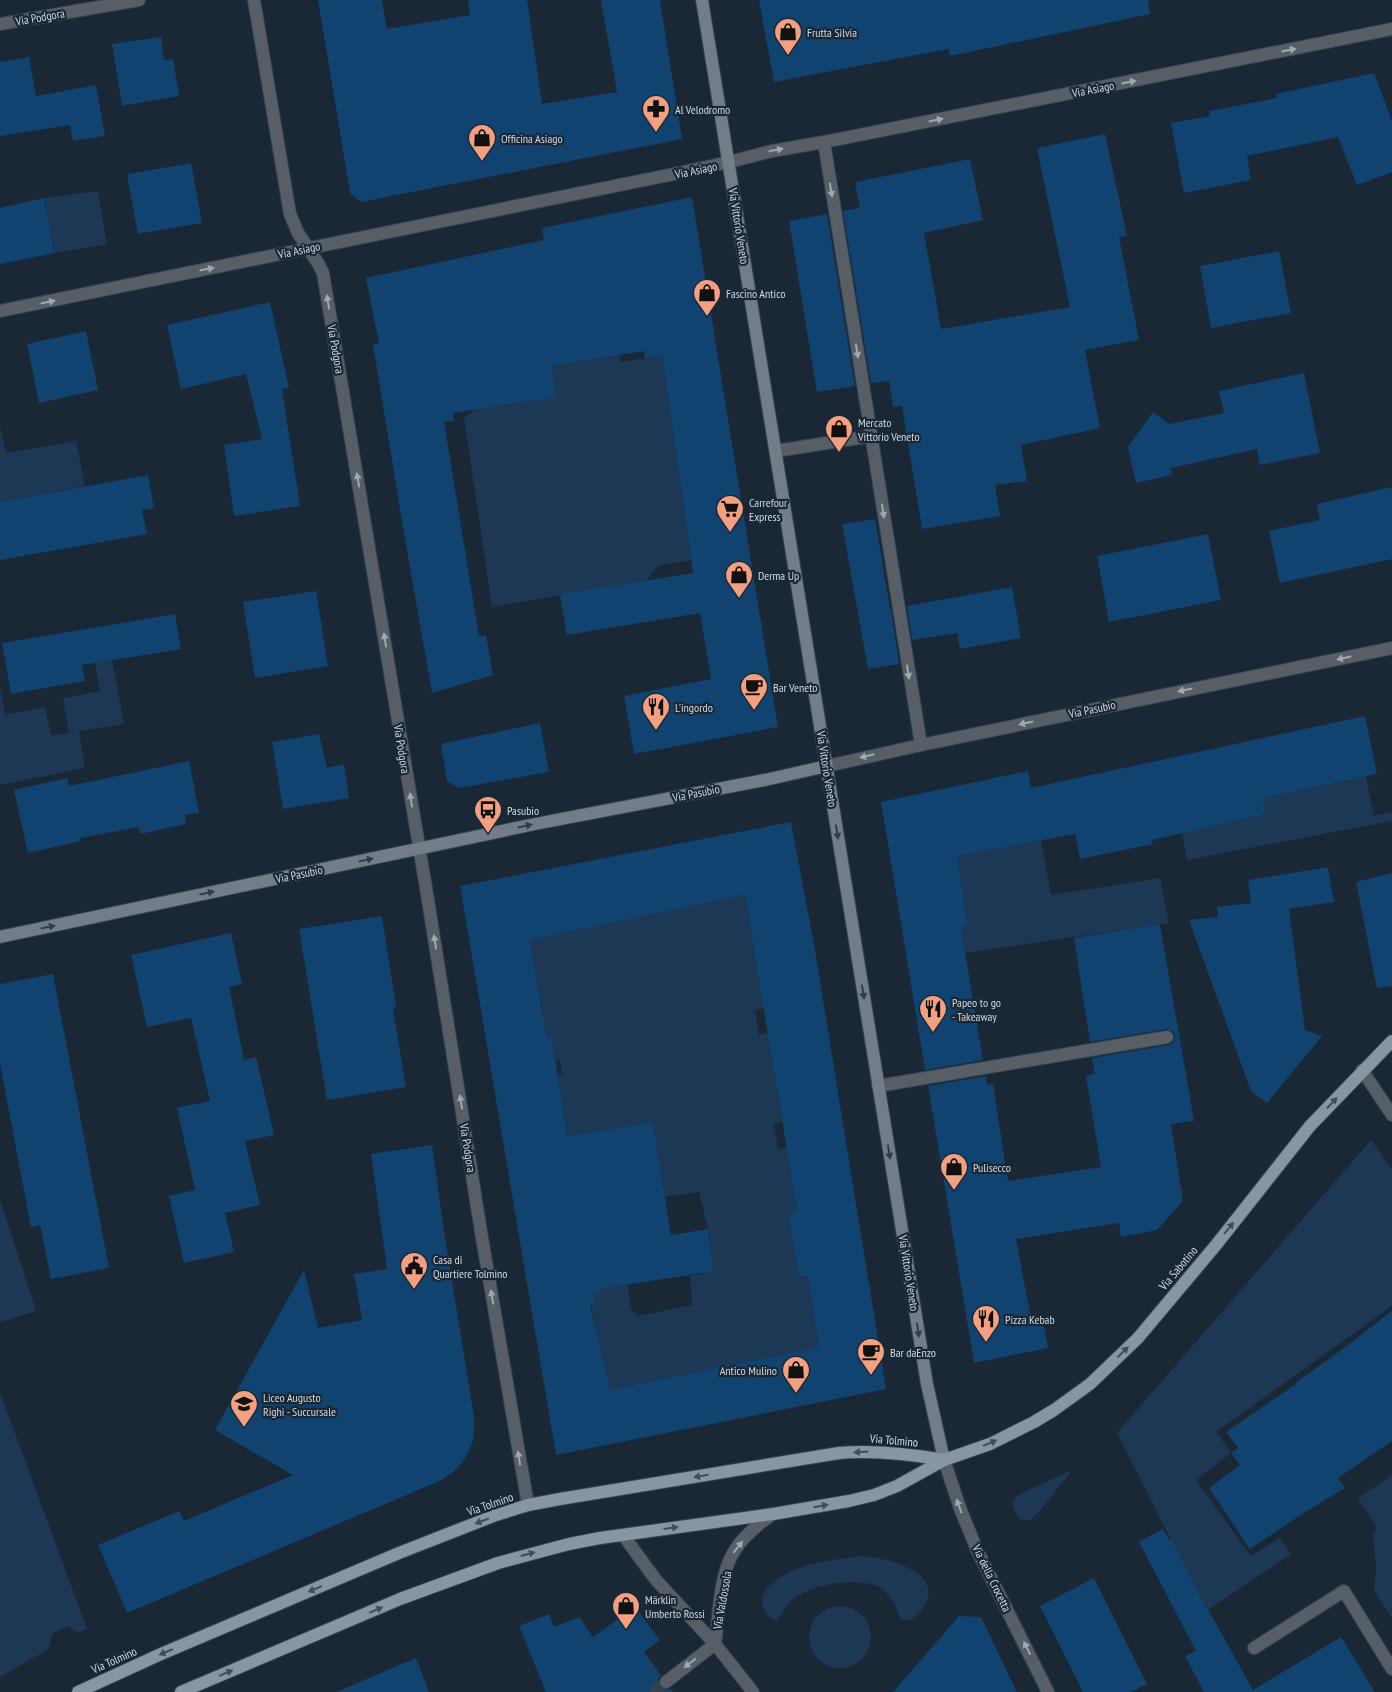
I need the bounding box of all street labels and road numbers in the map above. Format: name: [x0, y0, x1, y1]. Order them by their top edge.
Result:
street label: Via Podgora: [13, 5, 66, 29]
street label: Via Asiago: [1070, 78, 1115, 101]
street label: Via Asiago: [673, 158, 718, 182]
street label: Via Vittorio Veneto: [725, 186, 752, 265]
street label: Via Asiago: [276, 238, 321, 262]
street label: Via Podgora: [324, 322, 348, 375]
street label: Via Pasubio: [1066, 697, 1117, 721]
street label: Via Podgora: [391, 722, 413, 775]
street label: Via Vittorio Veneto: [813, 729, 840, 808]
street label: Via Pasubio: [670, 781, 721, 805]
street label: Via Pasubio: [273, 862, 324, 886]
street label: Via Podgora: [457, 1121, 479, 1174]
street label: Via Vittorio Veneto: [895, 1233, 922, 1312]
street label: Via Sabotino: [1155, 1243, 1201, 1294]
street label: Via Tolmino: [868, 1430, 919, 1450]
street label: Via Tolmino: [464, 1489, 515, 1519]
street label: Via della Crocetta: [969, 1541, 1015, 1614]
street label: Via Valdossola: [709, 1569, 735, 1631]
street label: Via Tolmino: [88, 1643, 139, 1677]

